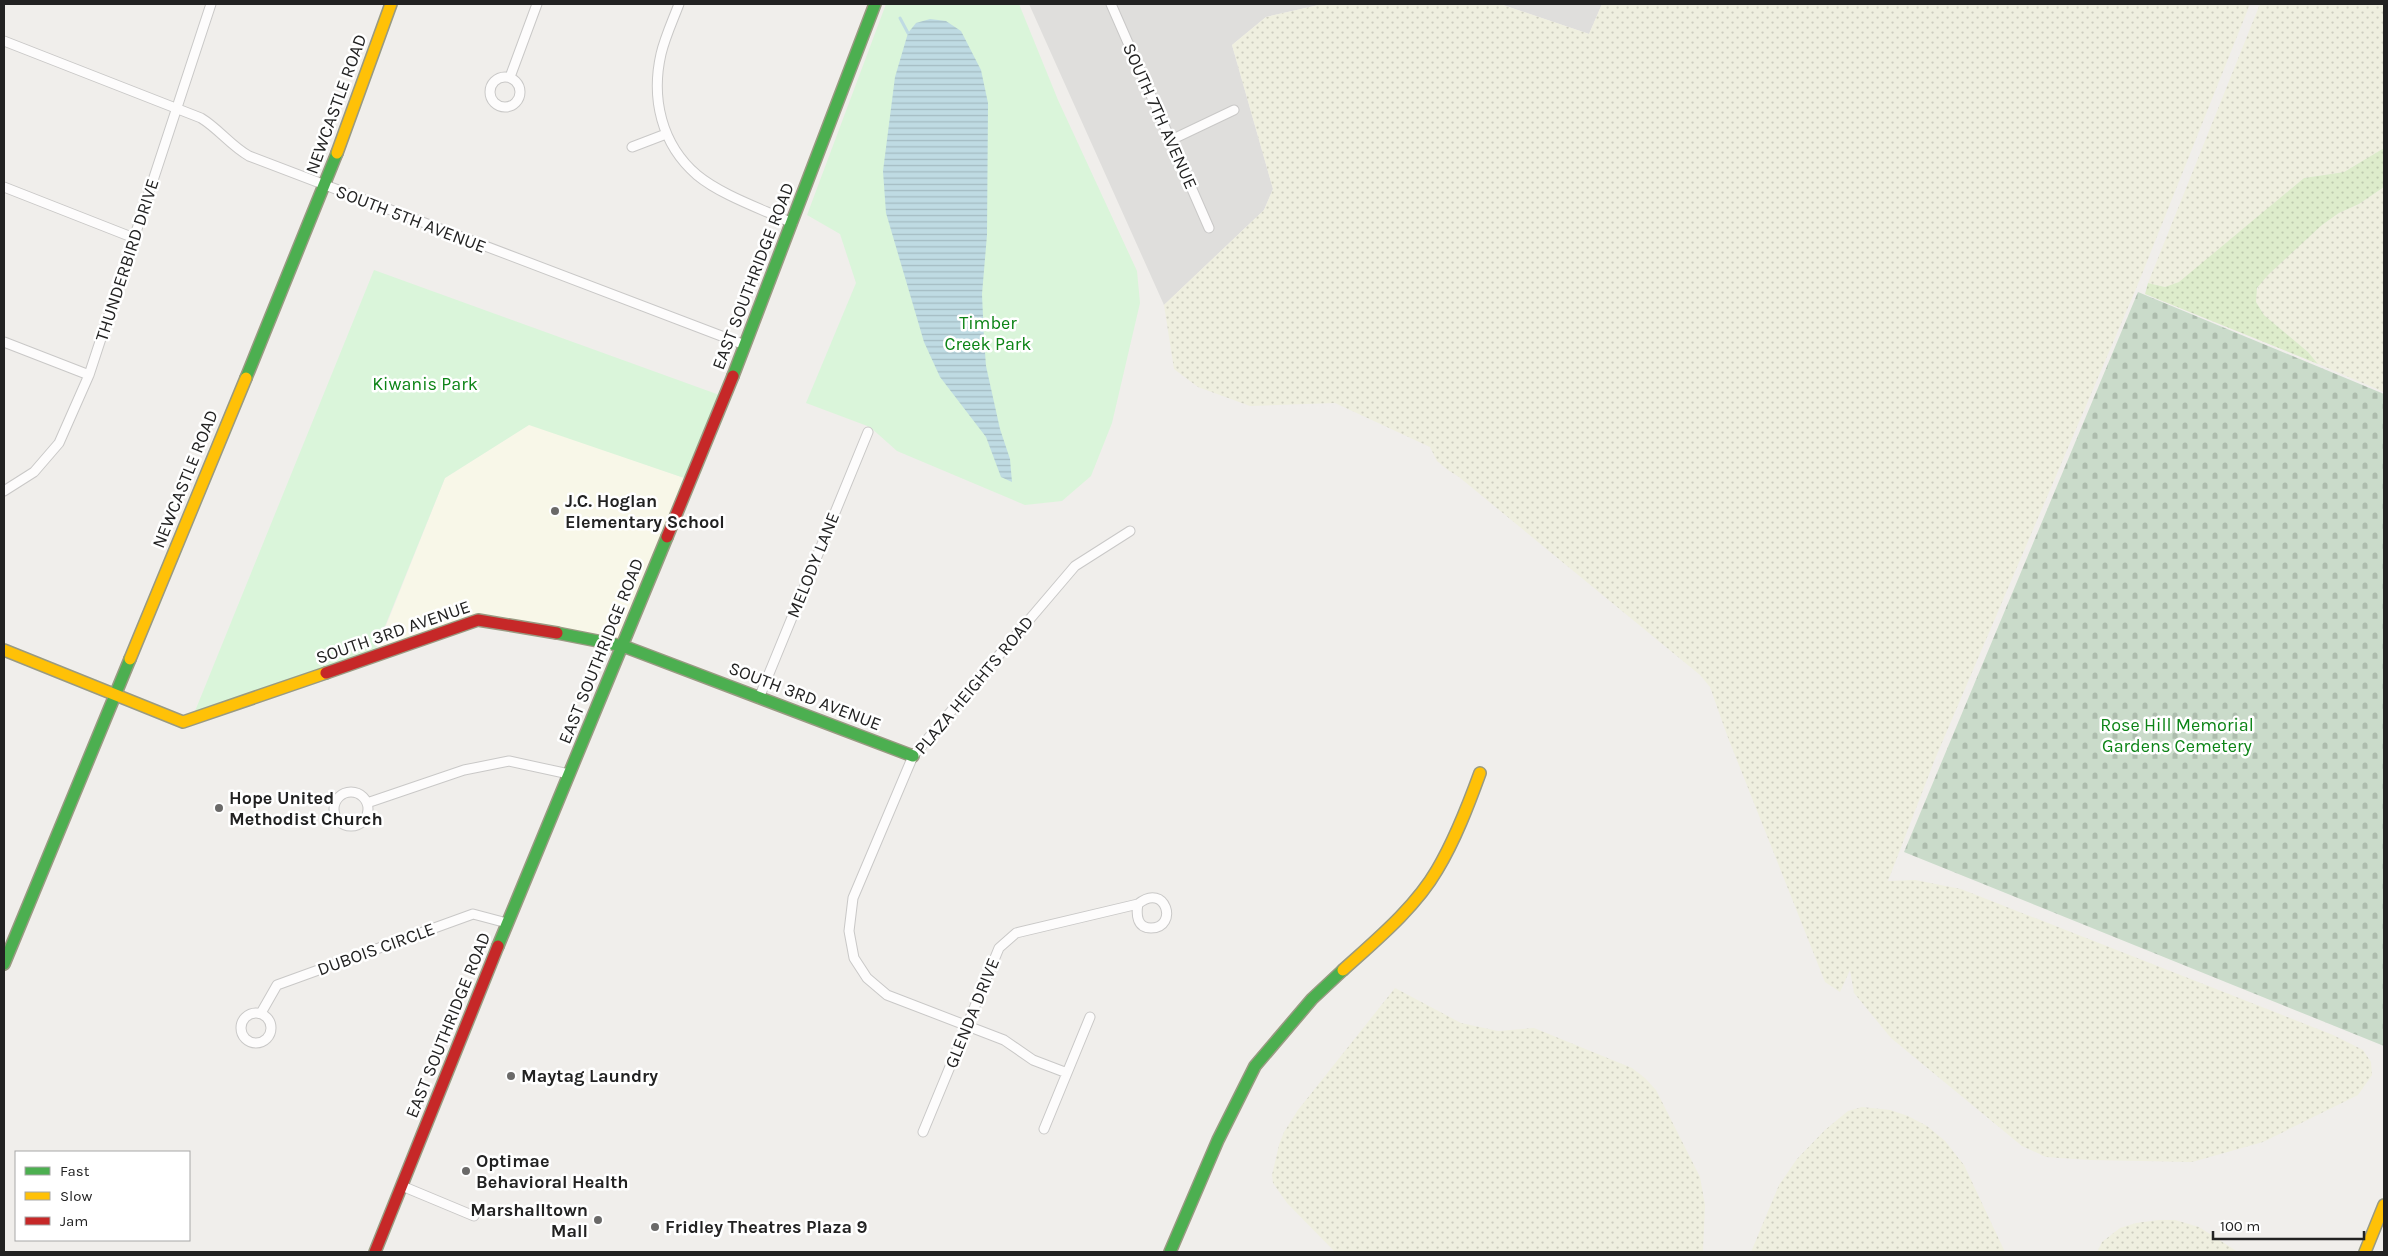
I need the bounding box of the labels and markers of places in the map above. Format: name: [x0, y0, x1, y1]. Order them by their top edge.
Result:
place label: J.C. Hoglan Elementary School: [565, 490, 725, 533]
marker: J.C. Hoglan Elementary School: [549, 505, 561, 517]
place label: Hope United Methodist Church: [229, 787, 383, 830]
marker: Hope United Methodist Church: [213, 802, 225, 814]
place label: Maytag Laundry: [521, 1065, 658, 1087]
marker: Maytag Laundry: [505, 1070, 517, 1082]
place label: Optimae Behavioral Health: [476, 1150, 629, 1193]
marker: Optimae Behavioral Health: [460, 1165, 472, 1177]
place label: Marshalltown Mall: [470, 1199, 588, 1242]
marker: Marshalltown Mall: [592, 1214, 604, 1226]
place label: Fridley Theatres Plaza 9: [665, 1216, 868, 1238]
marker: Fridley Theatres Plaza 9: [649, 1221, 661, 1233]

